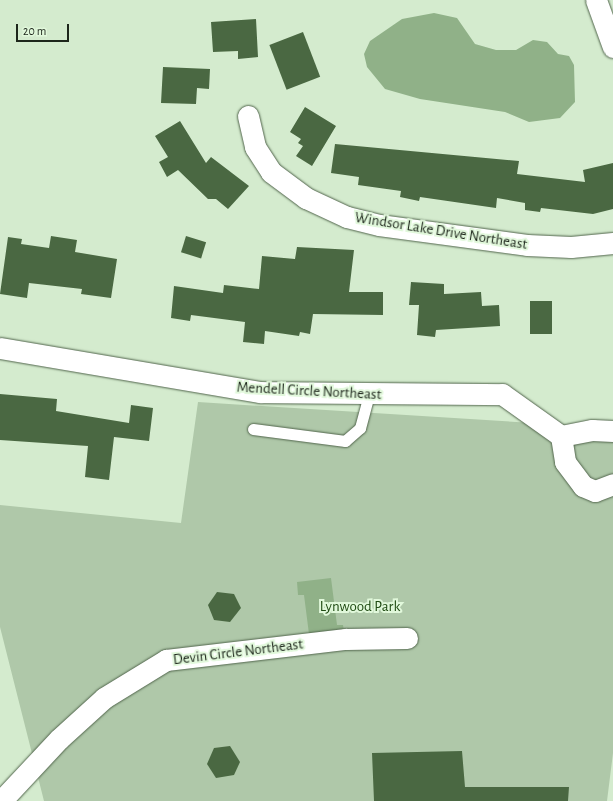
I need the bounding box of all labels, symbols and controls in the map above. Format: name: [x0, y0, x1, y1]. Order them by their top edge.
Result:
scale bar: [18, 16, 71, 42]
text: 20 m: [23, 25, 46, 37]
street label: Windsor Lake Drive Northeast: [354, 208, 528, 254]
street label: Mendell Circle Northeast: [236, 378, 382, 404]
park label: Lynwood Park: [320, 598, 400, 616]
street label: Devin Circle Northeast: [172, 635, 304, 669]

